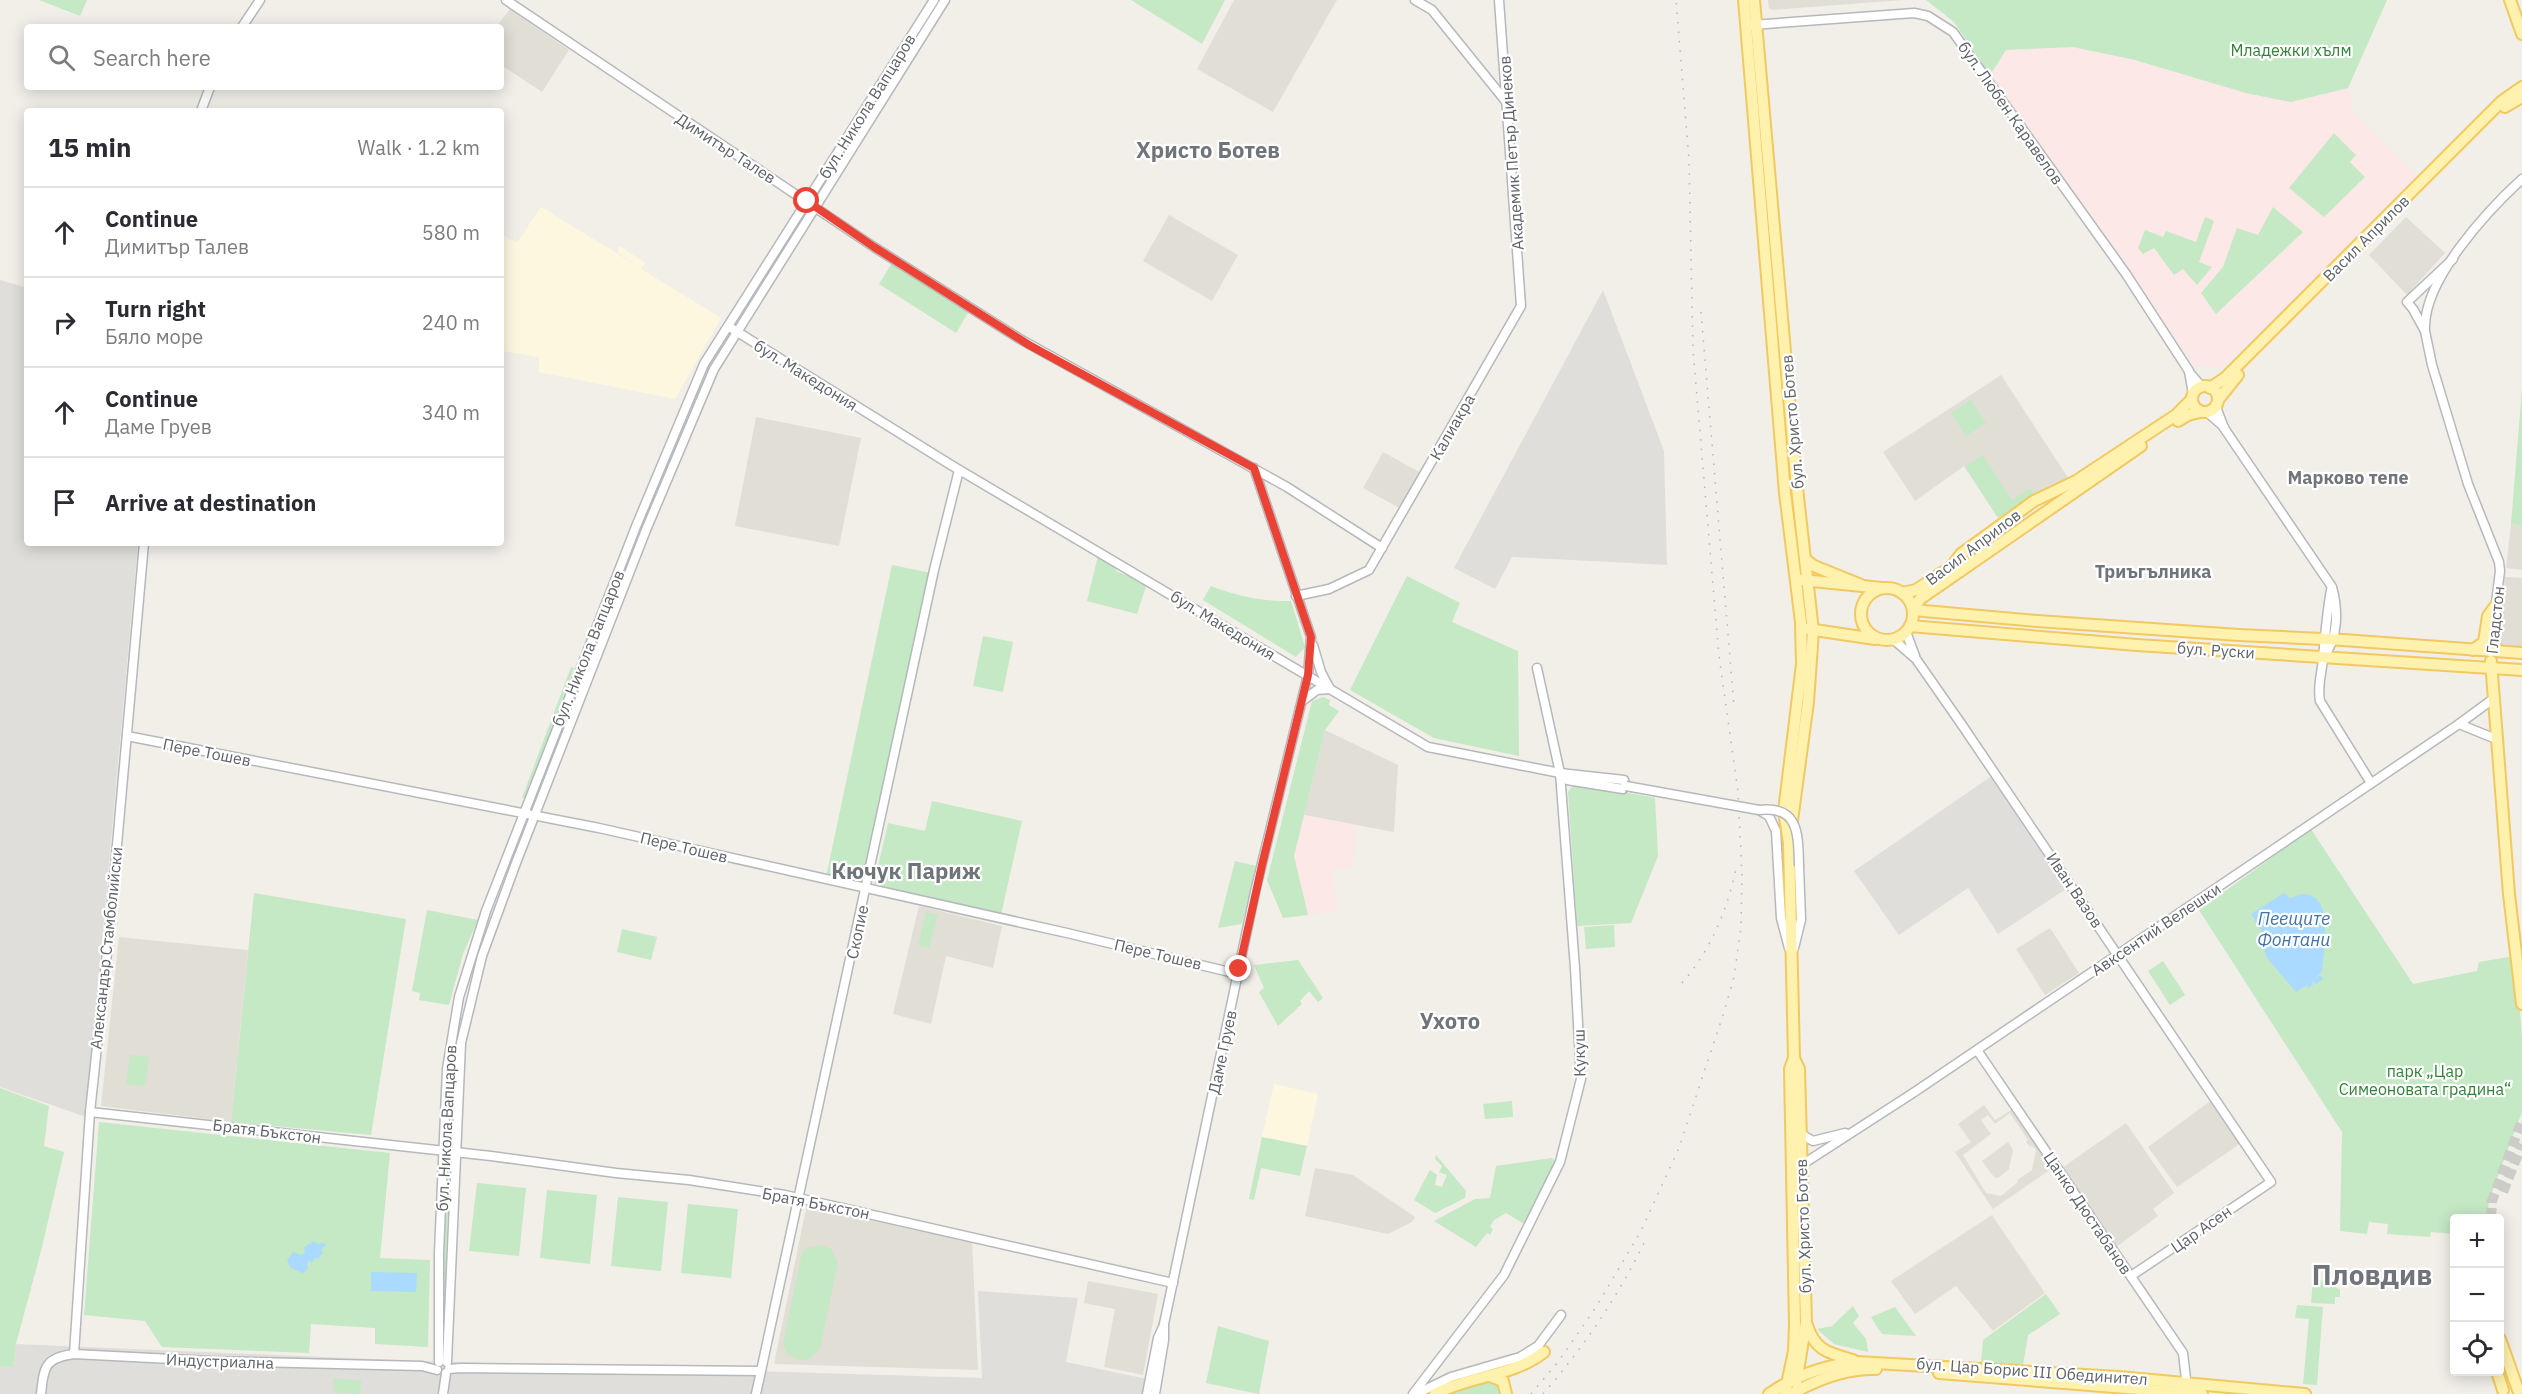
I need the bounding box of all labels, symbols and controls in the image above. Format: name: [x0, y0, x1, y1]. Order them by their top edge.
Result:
search box: [24, 24, 504, 90]
street label: бул. Никола Вапцаров: [814, 30, 920, 182]
street label: бул. Любен Каравелов: [1954, 38, 2068, 188]
park label: Младежки хълм: [2230, 40, 2352, 60]
icon: search: [45, 41, 78, 74]
text: Search here: [93, 43, 211, 72]
street label: Академик Петър Динеков: [1494, 55, 1528, 251]
street label: Димитър Талев: [672, 108, 780, 188]
text: 15 min: [48, 130, 132, 164]
text: Walk · 1.2 km: [358, 134, 480, 161]
district label: Христо Ботев: [1136, 135, 1280, 164]
route start: [793, 187, 819, 213]
street label: Васил Априлов: [2319, 191, 2413, 285]
text: Continue: [105, 204, 198, 233]
icon: ahead: [48, 216, 81, 249]
text: 580 m: [422, 219, 480, 246]
text: Димитър Талев: [105, 233, 249, 260]
text: Turn right: [105, 294, 206, 323]
icon: right: [48, 306, 81, 339]
text: 240 m: [422, 309, 480, 336]
text: Бяло море: [105, 323, 203, 350]
street label: бул. Македония: [750, 335, 862, 415]
street label: бул. Христо Ботев: [1776, 354, 1808, 490]
text: Continue: [105, 384, 198, 413]
street label: Калиакра: [1425, 390, 1479, 464]
icon: ahead: [48, 396, 81, 429]
text: 340 m: [422, 399, 480, 426]
text: Даме Груев: [105, 413, 212, 440]
district label: Марково тепе: [2287, 466, 2409, 489]
icon: arrive: [48, 486, 81, 519]
text: Arrive at destination: [105, 488, 316, 517]
street label: Васил Априлов: [1921, 505, 2025, 589]
district label: Триъгълника: [2095, 560, 2211, 583]
street label: бул. Никола Вапцаров: [547, 567, 629, 729]
street label: Гладстон: [2481, 585, 2509, 655]
street label: бул. Македония: [1167, 586, 1279, 664]
street label: бул. Руски: [2176, 637, 2256, 663]
street label: Пере Тошев: [161, 734, 253, 770]
street label: Пере Тошев: [638, 827, 730, 867]
street label: Александър Стамболийски: [85, 846, 127, 1050]
street label: Иван Вазов: [2042, 848, 2108, 932]
district label: Кючук Париж: [831, 856, 981, 885]
street label: Авксентий Велешки: [2087, 878, 2225, 980]
street label: Скопие: [842, 903, 873, 961]
water label: Пеещите Фонтани: [2258, 907, 2330, 951]
street label: Пере Тошев: [1112, 934, 1204, 974]
route end: [1225, 955, 1251, 981]
district label: Ухото: [1420, 1006, 1480, 1035]
street label: Даме Груев: [1203, 1008, 1241, 1096]
street label: Кукуш: [1569, 1029, 1589, 1077]
street label: бул. Никола Вапцаров: [432, 1044, 460, 1212]
park label: парк „Цар Симеоновата градина“: [2339, 1061, 2511, 1099]
street label: Братя Бъкстон: [212, 1114, 322, 1148]
street label: Цанко Дюстабанов: [2039, 1148, 2137, 1278]
street label: бул. Христо Ботев: [1791, 1158, 1815, 1294]
street label: Братя Бъкстон: [761, 1183, 871, 1223]
street label: Цар Асен: [2167, 1201, 2235, 1257]
map controls: [2450, 1214, 2504, 1376]
button: +: [2450, 1214, 2504, 1268]
district label: Пловдив: [2312, 1256, 2432, 1293]
button: −: [2450, 1268, 2504, 1322]
button: locate: [2450, 1322, 2504, 1376]
street label: Индустриална: [166, 1349, 275, 1373]
street label: бул. Цар Борис III Обединител: [1916, 1353, 2148, 1389]

